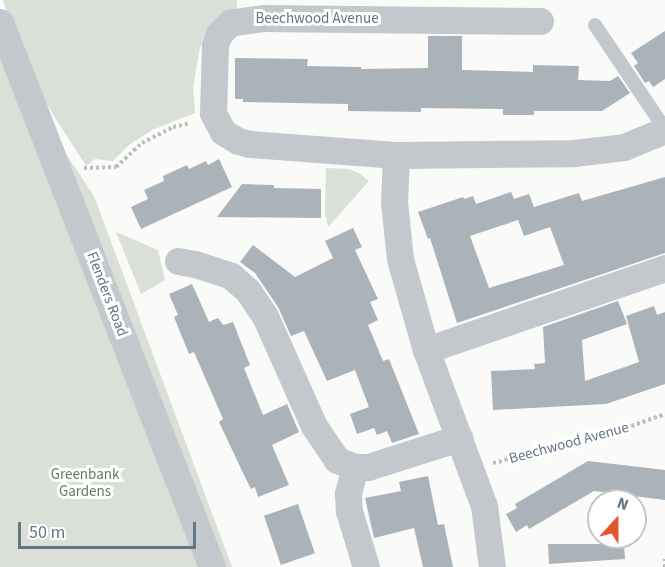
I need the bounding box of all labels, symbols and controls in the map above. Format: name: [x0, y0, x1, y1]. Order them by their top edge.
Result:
street label: Beechwood Avenue: [255, 10, 379, 28]
street label: Flenders Road: [83, 249, 131, 339]
street label: Beechwood Avenue: [507, 418, 631, 468]
park label: Greenbank Gardens: [51, 465, 119, 500]
north arrow: [587, 489, 647, 549]
text: N: [614, 492, 632, 516]
scale bar: [21, 510, 200, 548]
text: 50 m: [29, 520, 65, 545]

